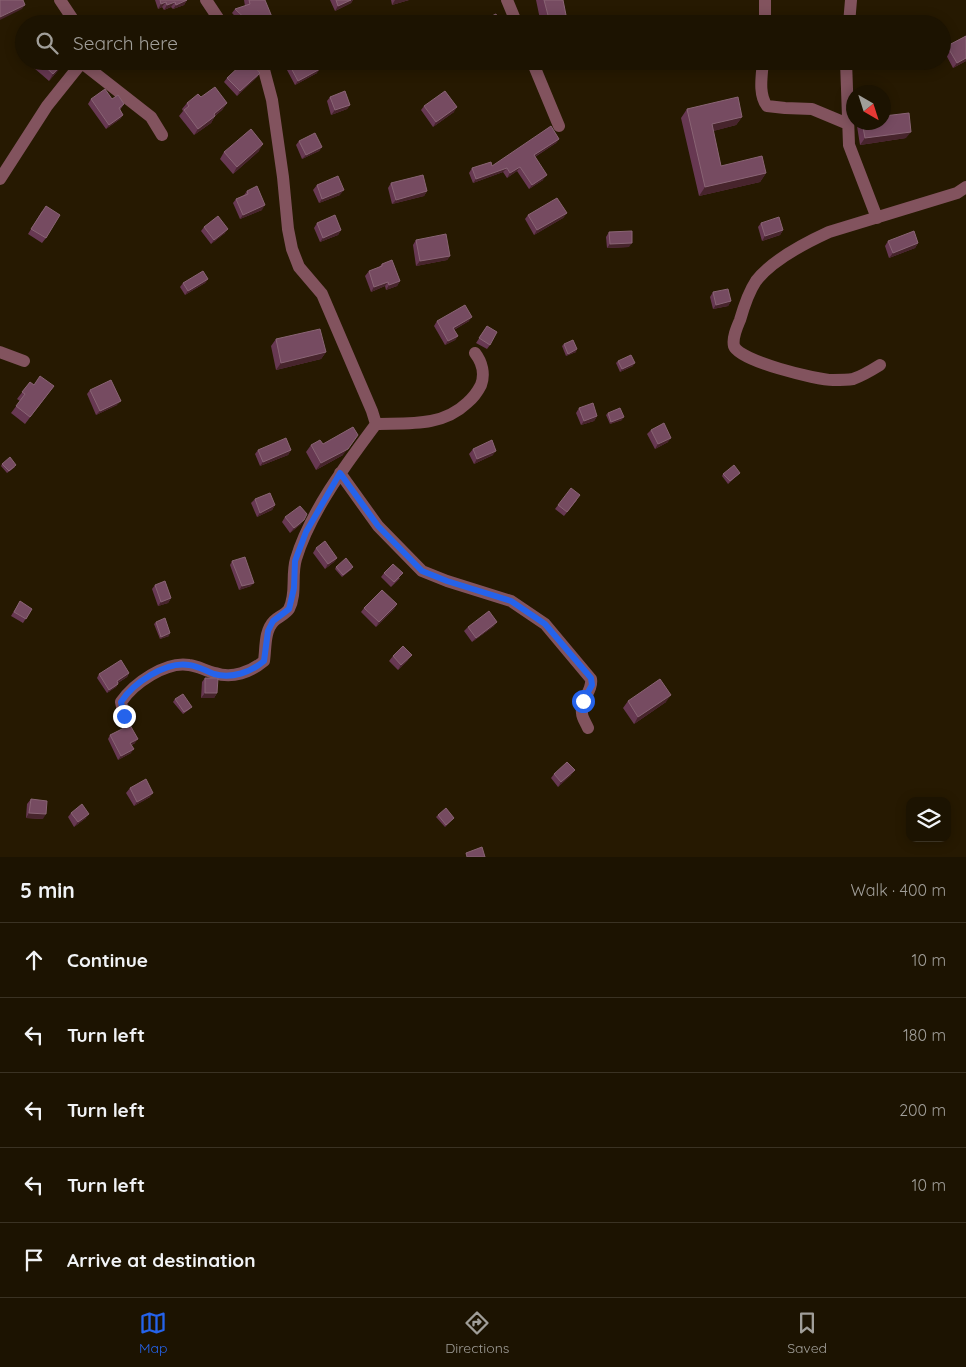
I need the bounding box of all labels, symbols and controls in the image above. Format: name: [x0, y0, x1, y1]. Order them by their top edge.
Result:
search box: [15, 15, 951, 70]
icon: search: [33, 29, 61, 57]
text: Search here: [73, 31, 178, 55]
north arrow: [846, 85, 891, 130]
route start: [572, 690, 595, 713]
route end: [113, 705, 136, 728]
map controls: [906, 797, 951, 842]
button: layers: [906, 797, 951, 842]
text: 5 min: [20, 877, 75, 903]
text: Walk · 400 m: [850, 880, 946, 900]
icon: ahead: [20, 946, 48, 974]
text: Continue: [67, 948, 148, 972]
text: 10 m: [912, 950, 946, 970]
icon: left: [20, 1021, 48, 1049]
text: Turn left: [67, 1023, 145, 1047]
text: 180 m: [903, 1025, 946, 1045]
icon: left: [20, 1096, 48, 1124]
text: Turn left: [67, 1098, 145, 1122]
text: 200 m: [899, 1100, 946, 1120]
icon: left: [20, 1171, 48, 1199]
text: Turn left: [67, 1173, 145, 1197]
text: 10 m: [912, 1175, 946, 1195]
icon: arrive: [20, 1246, 48, 1274]
text: Arrive at destination: [67, 1248, 256, 1272]
tab: Map: [139, 1309, 167, 1357]
tab: Directions: [445, 1309, 509, 1357]
tab: Saved: [787, 1309, 827, 1357]

